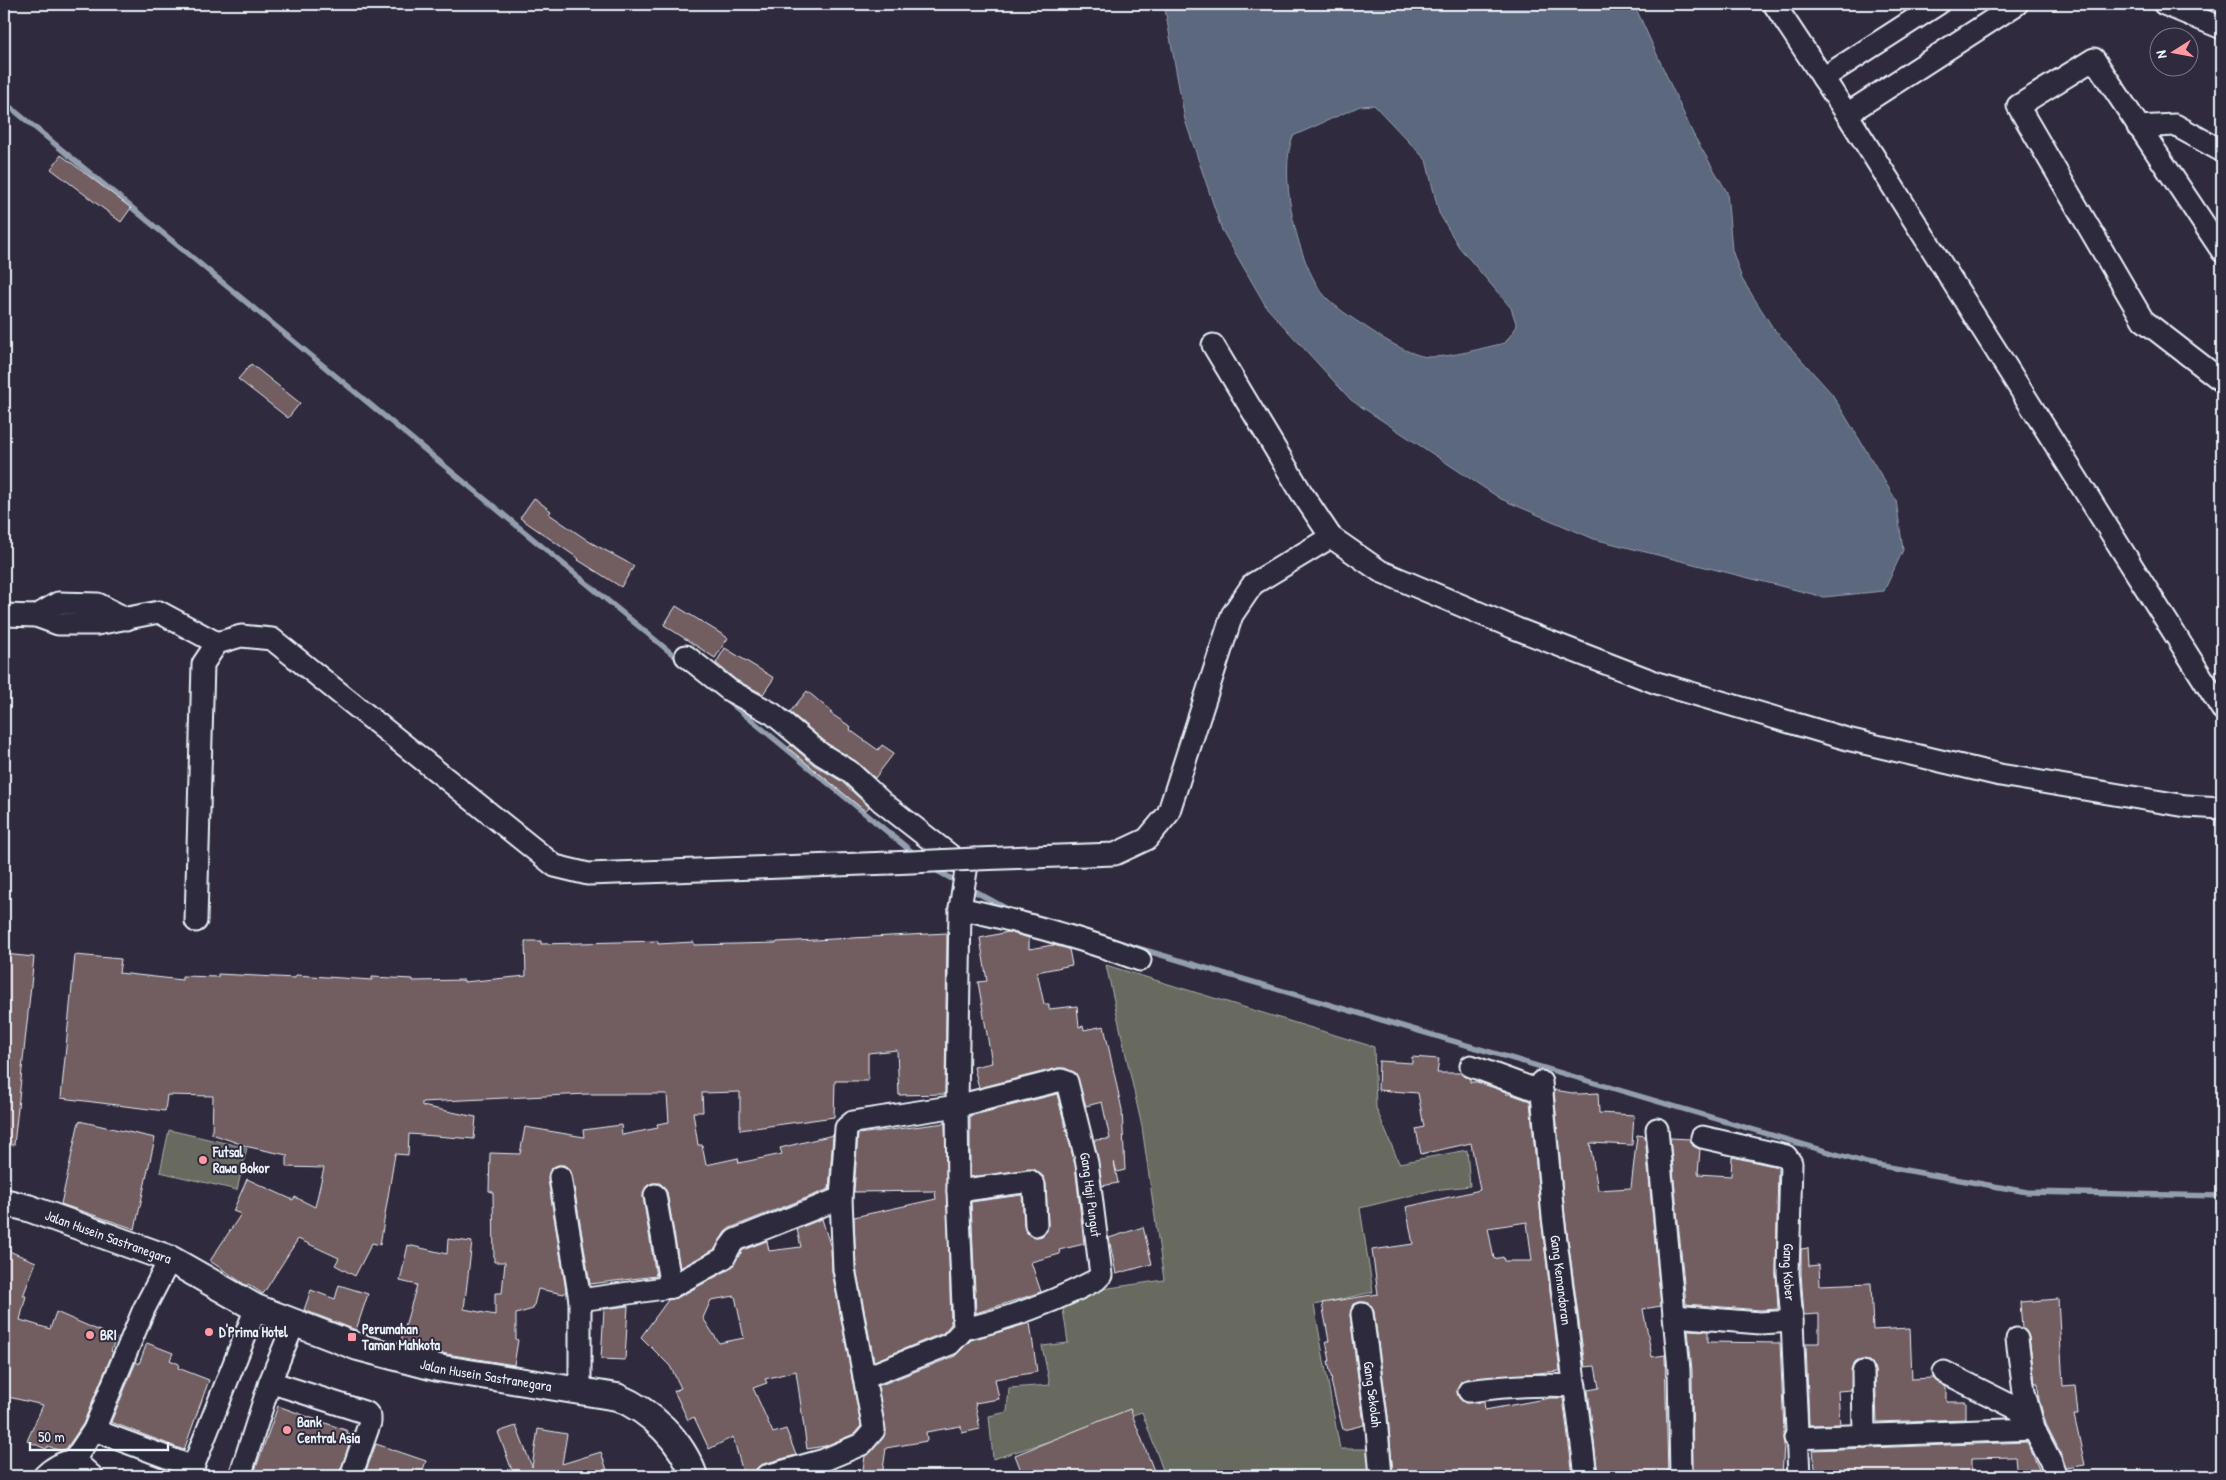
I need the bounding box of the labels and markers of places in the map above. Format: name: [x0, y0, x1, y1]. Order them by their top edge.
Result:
place label: Futsal Rawa Bokor: [212, 1142, 270, 1177]
marker: Futsal Rawa Bokor: [197, 1154, 209, 1166]
place label: Perumahan Taman Mahkota: [361, 1319, 441, 1354]
place label: D'Prima Hotel: [219, 1322, 288, 1341]
place label: BRI: [100, 1325, 117, 1344]
marker: D'Prima Hotel: [203, 1326, 215, 1338]
marker: BRI: [84, 1329, 96, 1341]
marker: Perumahan Taman Mahkota: [346, 1331, 358, 1343]
place label: Bank Central Asia: [297, 1412, 361, 1447]
marker: Bank Central Asia: [281, 1424, 293, 1436]

